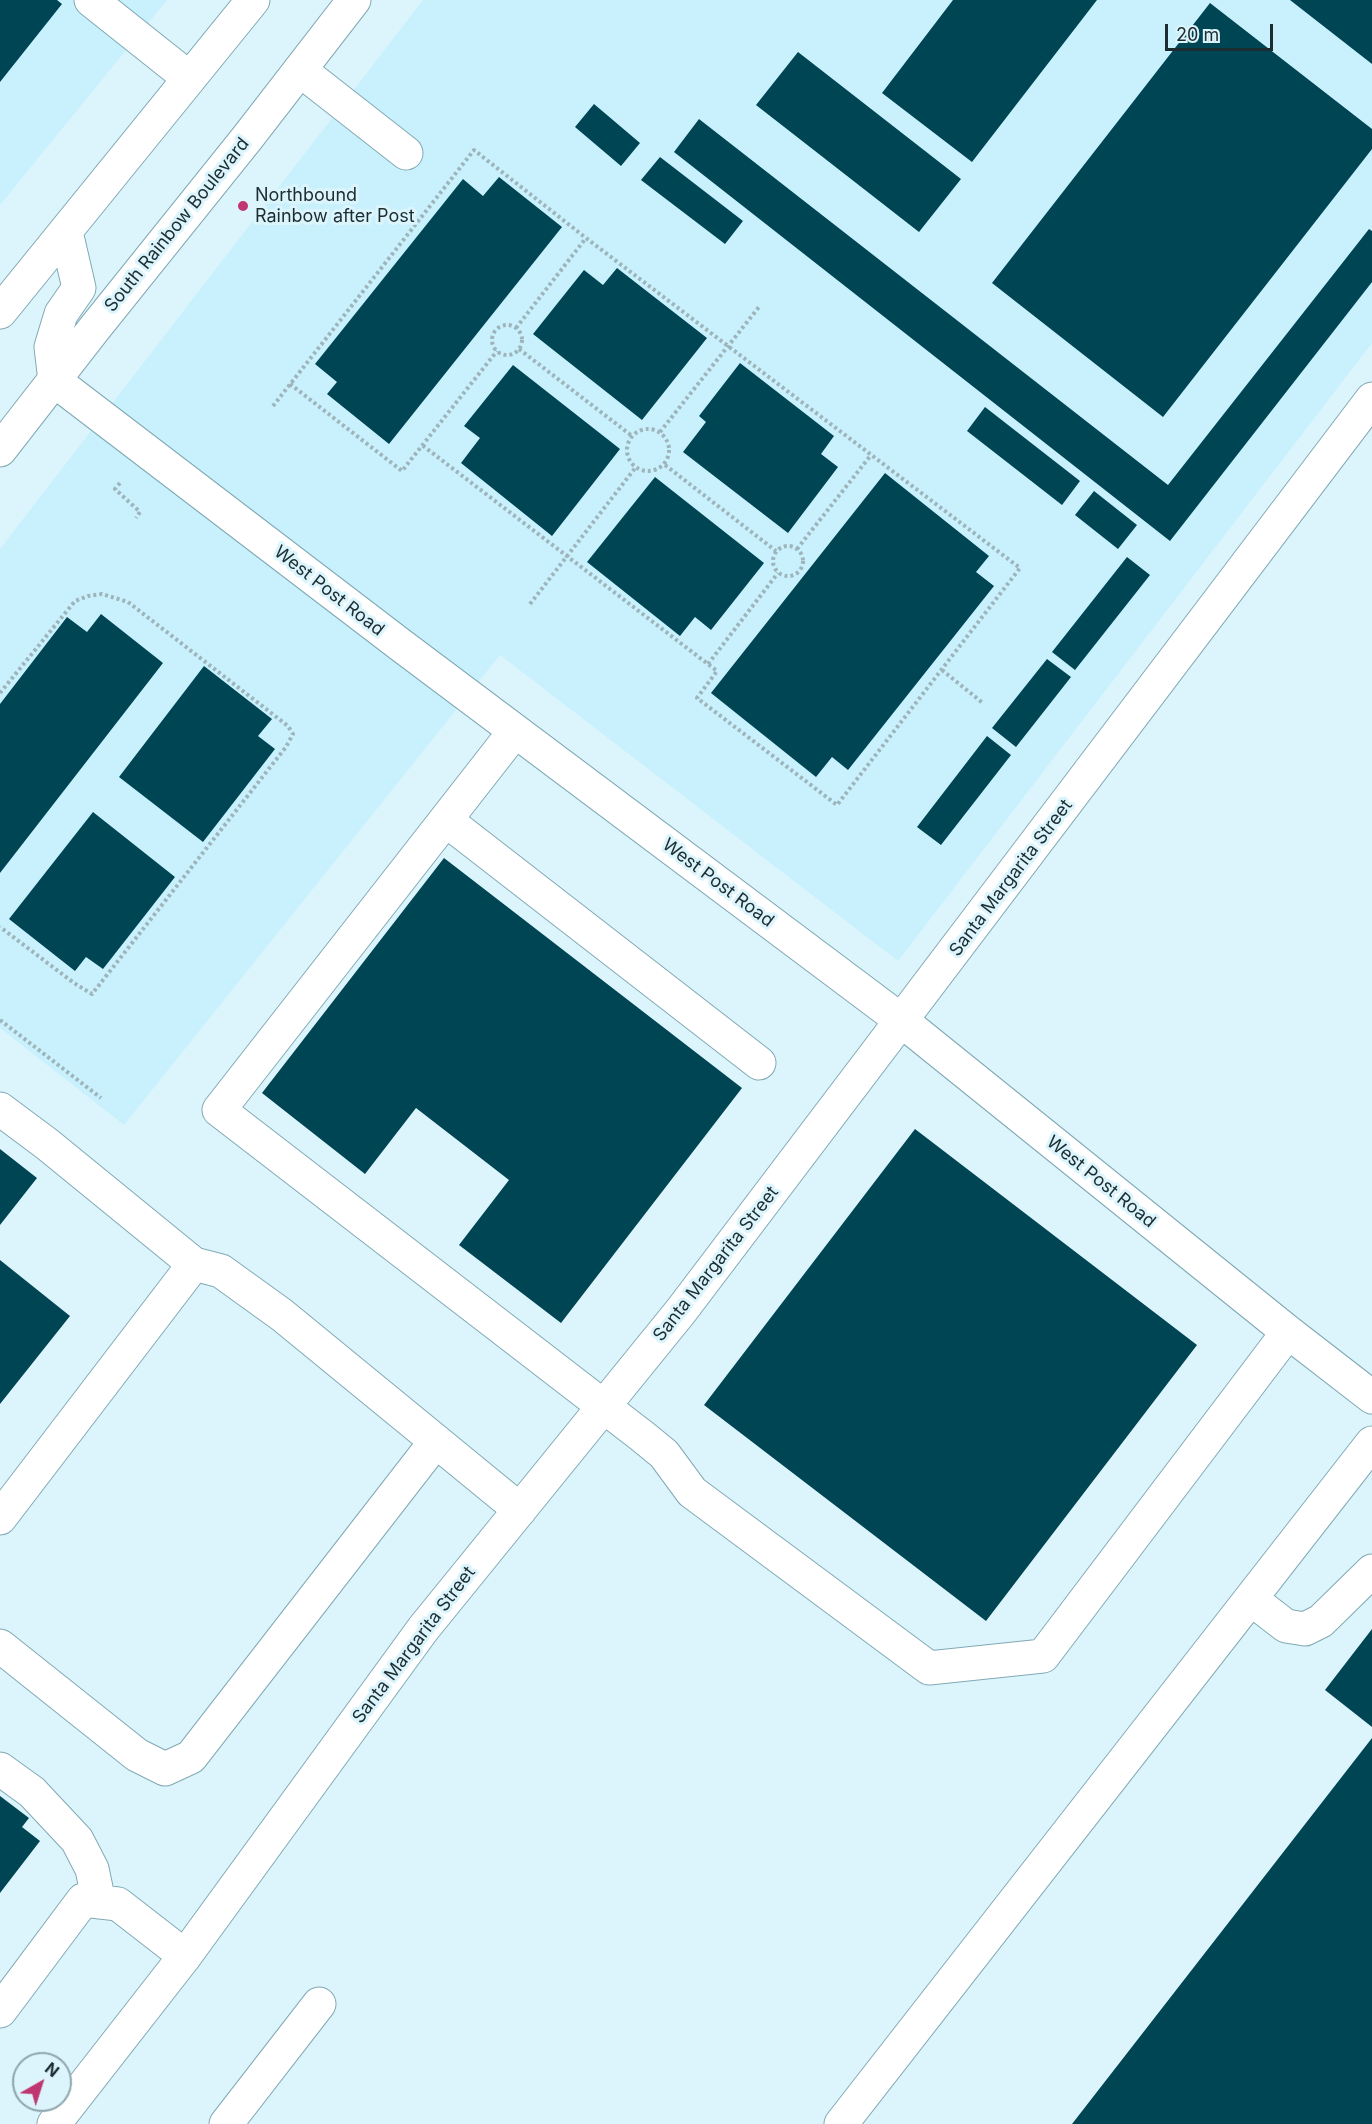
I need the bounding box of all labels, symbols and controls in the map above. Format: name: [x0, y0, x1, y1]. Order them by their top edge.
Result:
scale bar: [1168, 12, 1276, 50]
text: 20 m: [1176, 24, 1219, 45]
street label: South Rainbow Boulevard: [100, 134, 254, 316]
place label: Northbound Rainbow after Post: [255, 185, 415, 228]
marker: Northbound Rainbow after Post: [236, 199, 250, 213]
street label: West Post Road: [270, 541, 388, 641]
street label: Santa Margarita Street: [945, 795, 1077, 961]
street label: West Post Road: [658, 834, 778, 932]
street label: West Post Road: [1042, 1131, 1160, 1233]
street label: Santa Margarita Street: [649, 1182, 783, 1346]
street label: Santa Margarita Street: [348, 1562, 480, 1728]
north arrow: [12, 2052, 72, 2112]
text: N: [41, 2058, 63, 2081]

